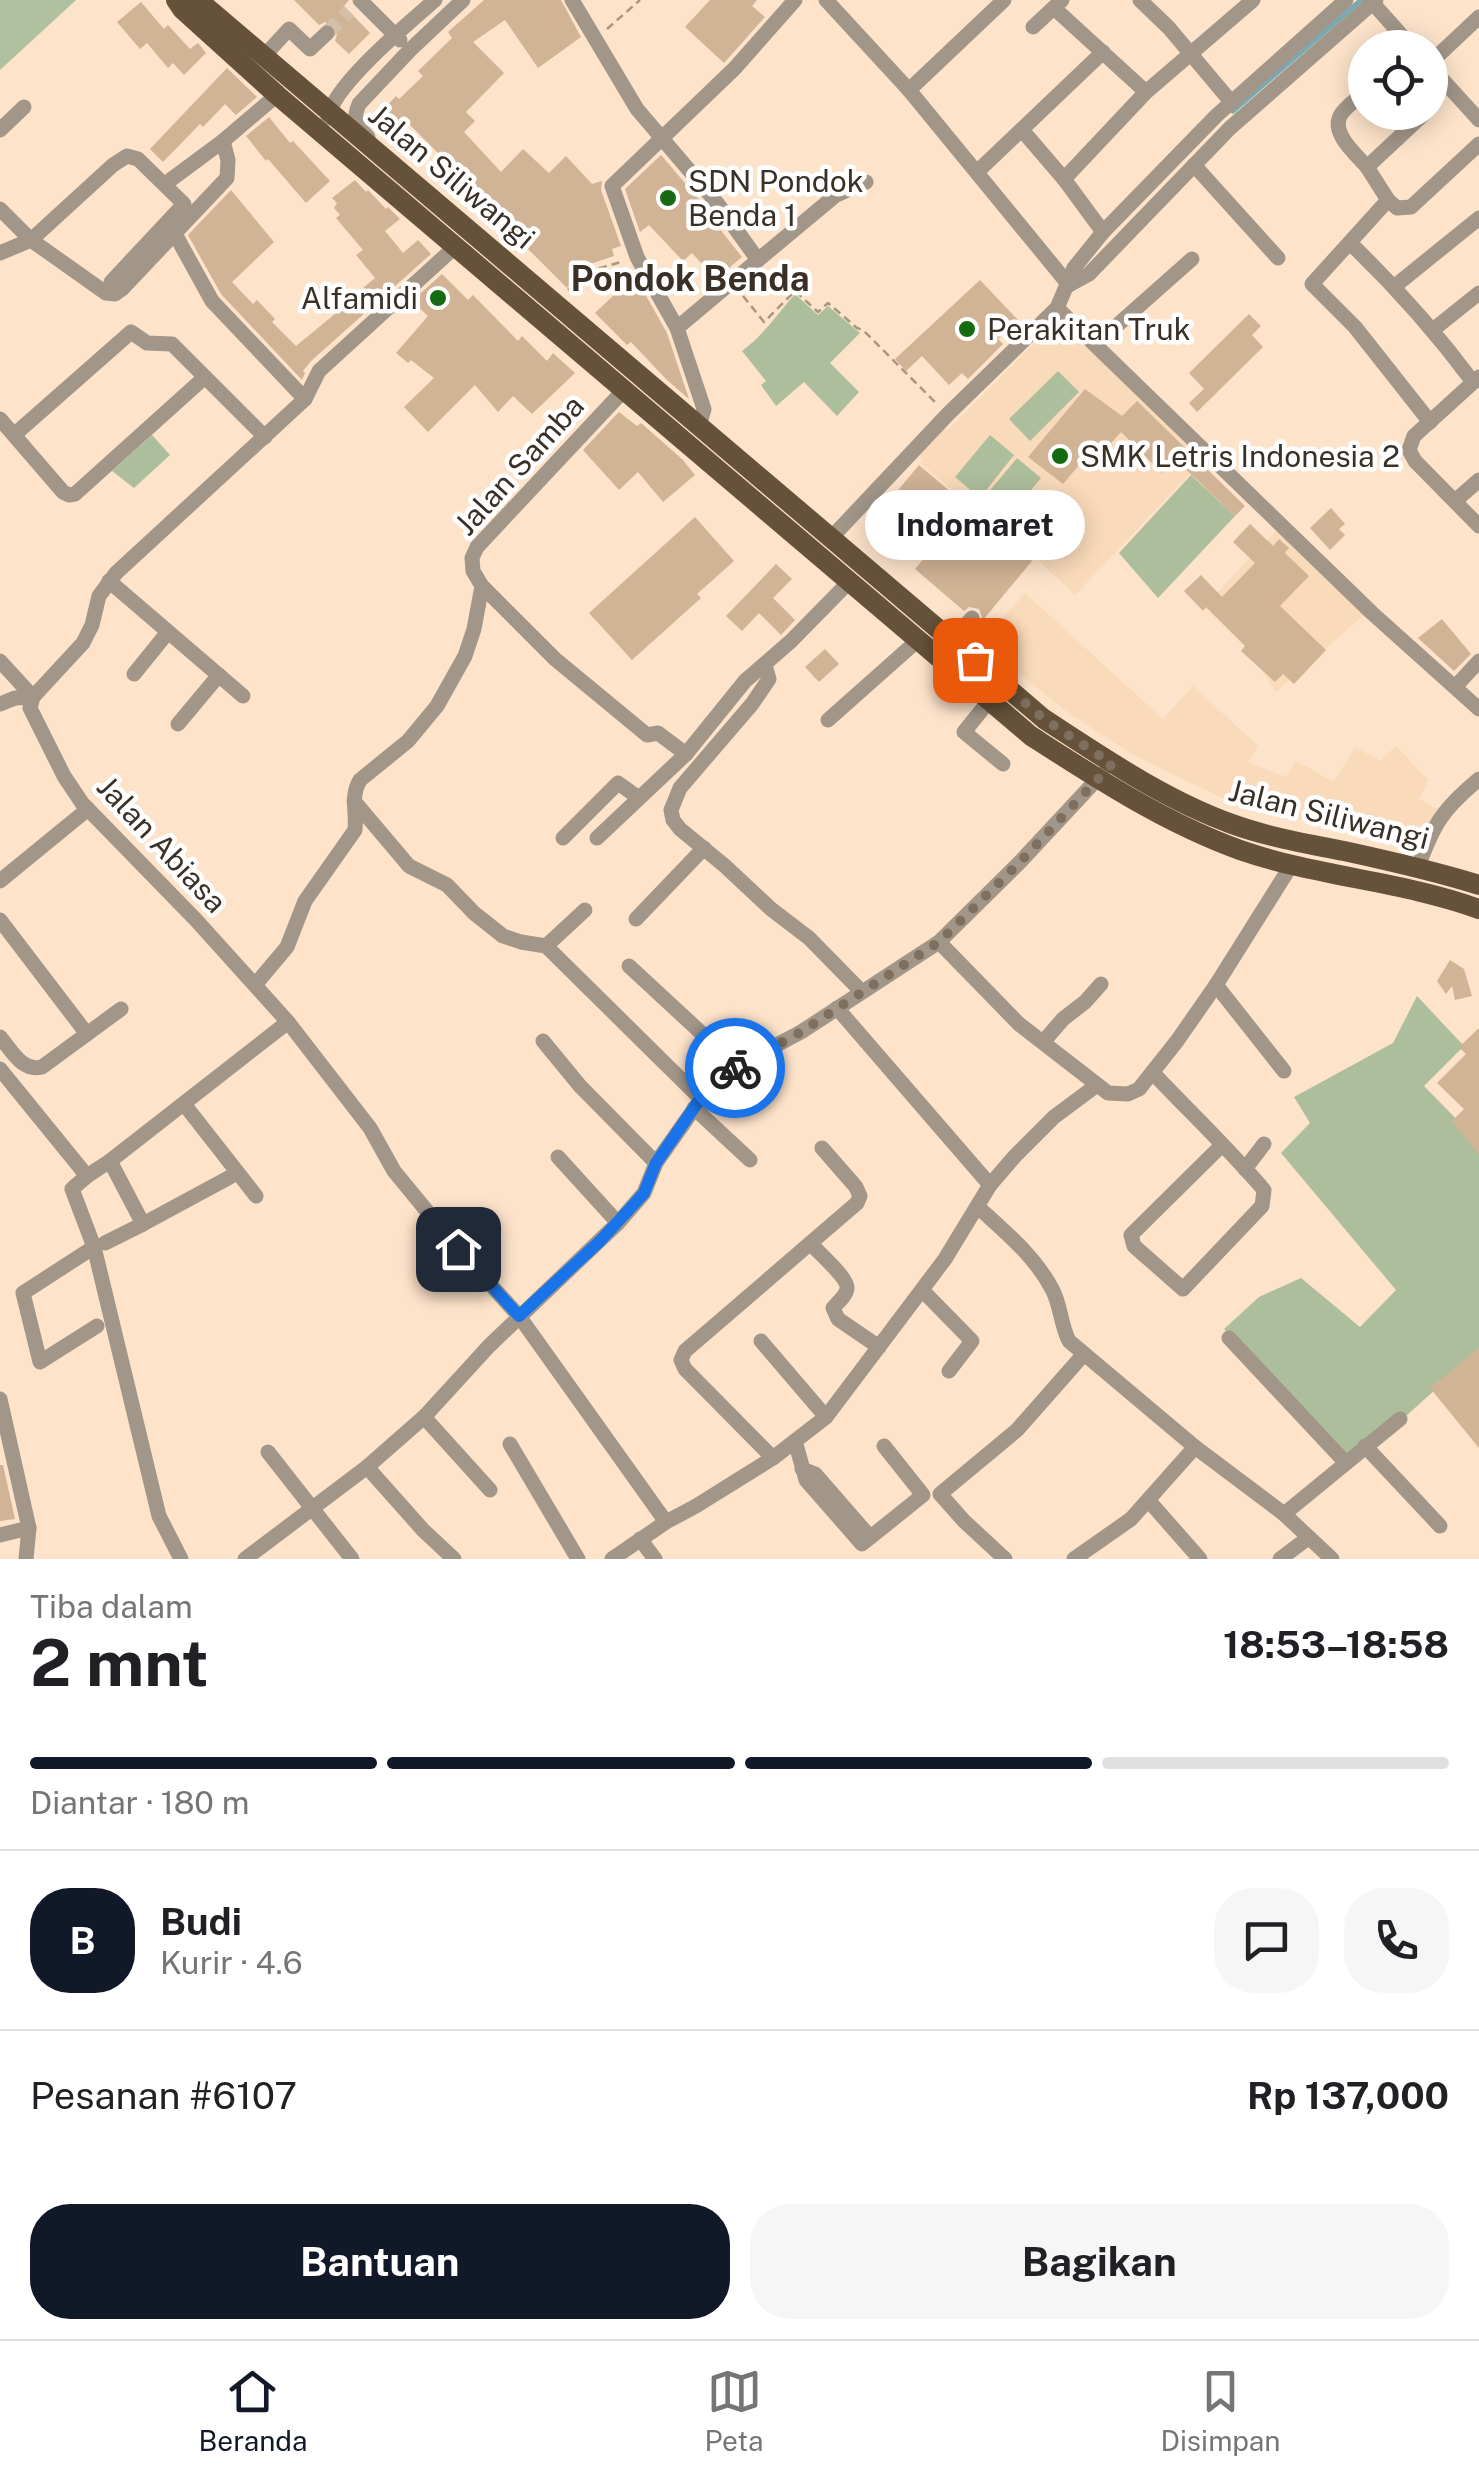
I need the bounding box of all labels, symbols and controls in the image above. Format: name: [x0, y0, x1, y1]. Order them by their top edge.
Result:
map controls: [1348, 30, 1448, 130]
button: locate: [1348, 30, 1448, 130]
street label: Jalan Siliwangi: [362, 96, 542, 256]
place label: SDN Pondok Benda 1: [688, 163, 864, 233]
marker: SDN Pondok Benda 1: [657, 187, 679, 209]
district label: Pondok Benda: [570, 258, 810, 299]
place label: Alfamidi: [301, 280, 418, 316]
marker: Alfamidi: [427, 287, 449, 309]
place label: Perakitan Truk: [987, 311, 1191, 347]
marker: Perakitan Truk: [956, 318, 978, 340]
street label: Jalan Samba: [447, 388, 591, 542]
place label: SMK Letris Indonesia 2: [1080, 438, 1400, 474]
marker: SMK Letris Indonesia 2: [1049, 445, 1071, 467]
callout: Indomaret: [865, 490, 1085, 560]
text: Indomaret: [896, 506, 1054, 543]
pin: [933, 618, 1018, 703]
icon: bag: [948, 633, 1003, 688]
street label: Jalan Abiasa: [90, 768, 234, 920]
street label: Jalan Siliwangi: [1225, 772, 1433, 856]
courier: [685, 1018, 785, 1118]
icon: bike: [708, 1041, 763, 1096]
pin: [416, 1207, 501, 1292]
icon: home: [431, 1222, 486, 1277]
text: Tiba dalam: [30, 1588, 193, 1625]
text: 18:53–18:58: [1223, 1622, 1449, 1667]
text: 2 mnt: [30, 1624, 209, 1701]
text: Diantar · 180 m: [30, 1784, 249, 1821]
button: chat: [1214, 1888, 1319, 1993]
button: phone: [1344, 1888, 1449, 1993]
text: Budi: [160, 1899, 242, 1944]
text: B: [69, 1918, 96, 1963]
text: Kurir · 4.6: [160, 1944, 303, 1981]
text: Pesanan #6107: [30, 2073, 297, 2118]
text: Rp 137,000: [1247, 2073, 1449, 2118]
button: Bantuan: [30, 2204, 730, 2319]
button: Bagikan: [750, 2204, 1449, 2319]
tab: Beranda: [198, 2364, 307, 2457]
tab: Peta: [704, 2364, 764, 2457]
tab: Disimpan: [1161, 2364, 1281, 2457]

